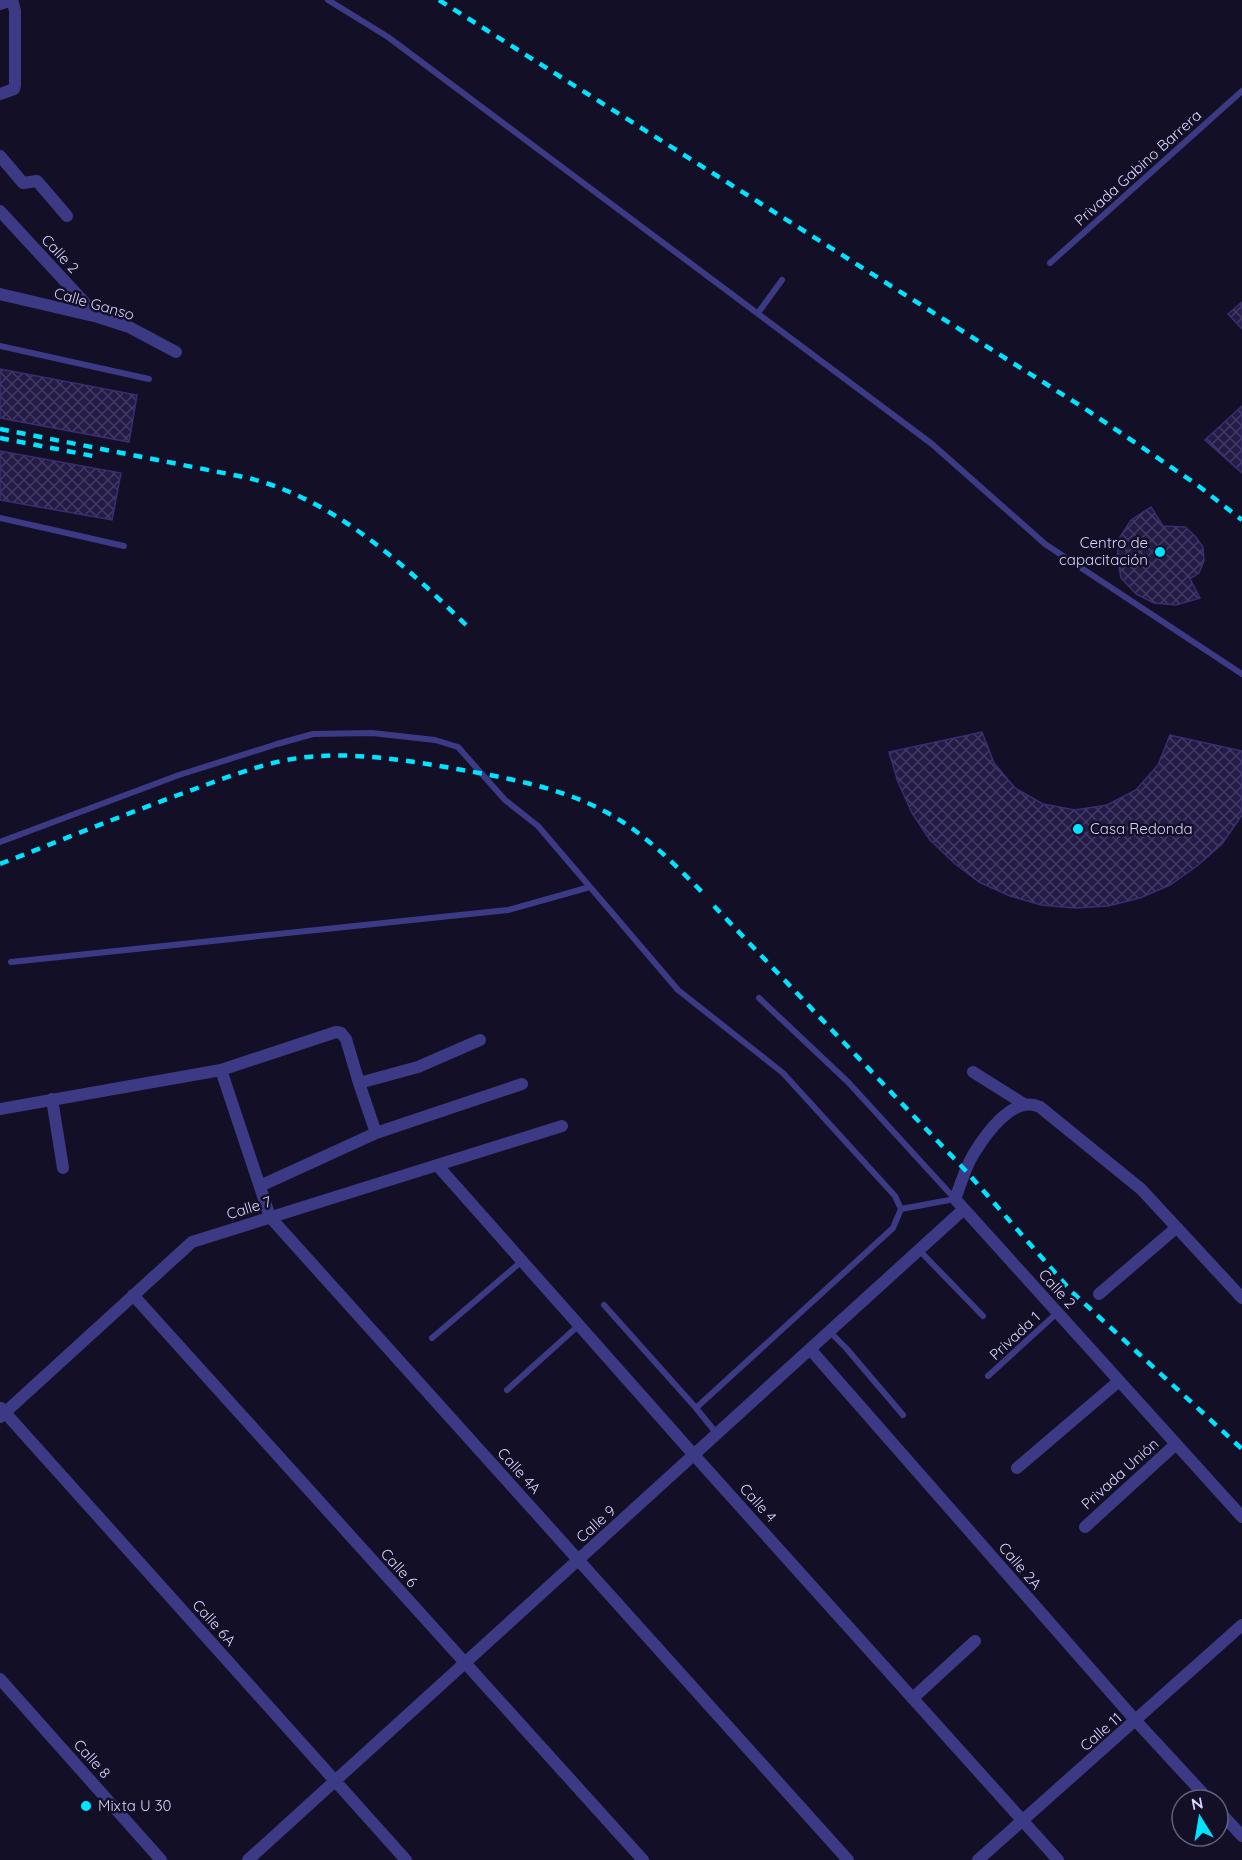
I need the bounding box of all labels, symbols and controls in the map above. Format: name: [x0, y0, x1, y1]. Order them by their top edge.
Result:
street label: Privada Gabino Barrera: [1070, 106, 1205, 230]
street label: Calle 2: [38, 230, 83, 277]
street label: Calle Ganso: [52, 283, 137, 324]
place label: Centro de capacitación: [1059, 533, 1148, 569]
marker: Centro de capacitación: [1153, 545, 1167, 559]
place label: Casa Redonda: [1090, 819, 1193, 838]
marker: Casa Redonda: [1071, 822, 1085, 836]
street label: Calle 7: [224, 1192, 274, 1223]
street label: Calle 2: [1035, 1265, 1080, 1312]
street label: Privada 1: [985, 1307, 1044, 1364]
street label: Privada Unión: [1077, 1434, 1162, 1513]
street label: Calle 4A: [494, 1444, 545, 1498]
street label: Calle 4: [736, 1479, 781, 1526]
street label: Calle 9: [572, 1501, 619, 1546]
street label: Calle 2A: [995, 1538, 1046, 1593]
street label: Calle 6: [377, 1544, 422, 1591]
street label: Calle 6A: [189, 1596, 240, 1650]
street label: Calle 11: [1076, 1708, 1126, 1755]
street label: Calle 8: [70, 1735, 115, 1782]
north arrow: [1170, 1788, 1230, 1848]
text: N: [1189, 1792, 1205, 1814]
place label: Mixta U 30: [98, 1796, 172, 1815]
marker: Mixta U 30: [79, 1799, 93, 1813]

